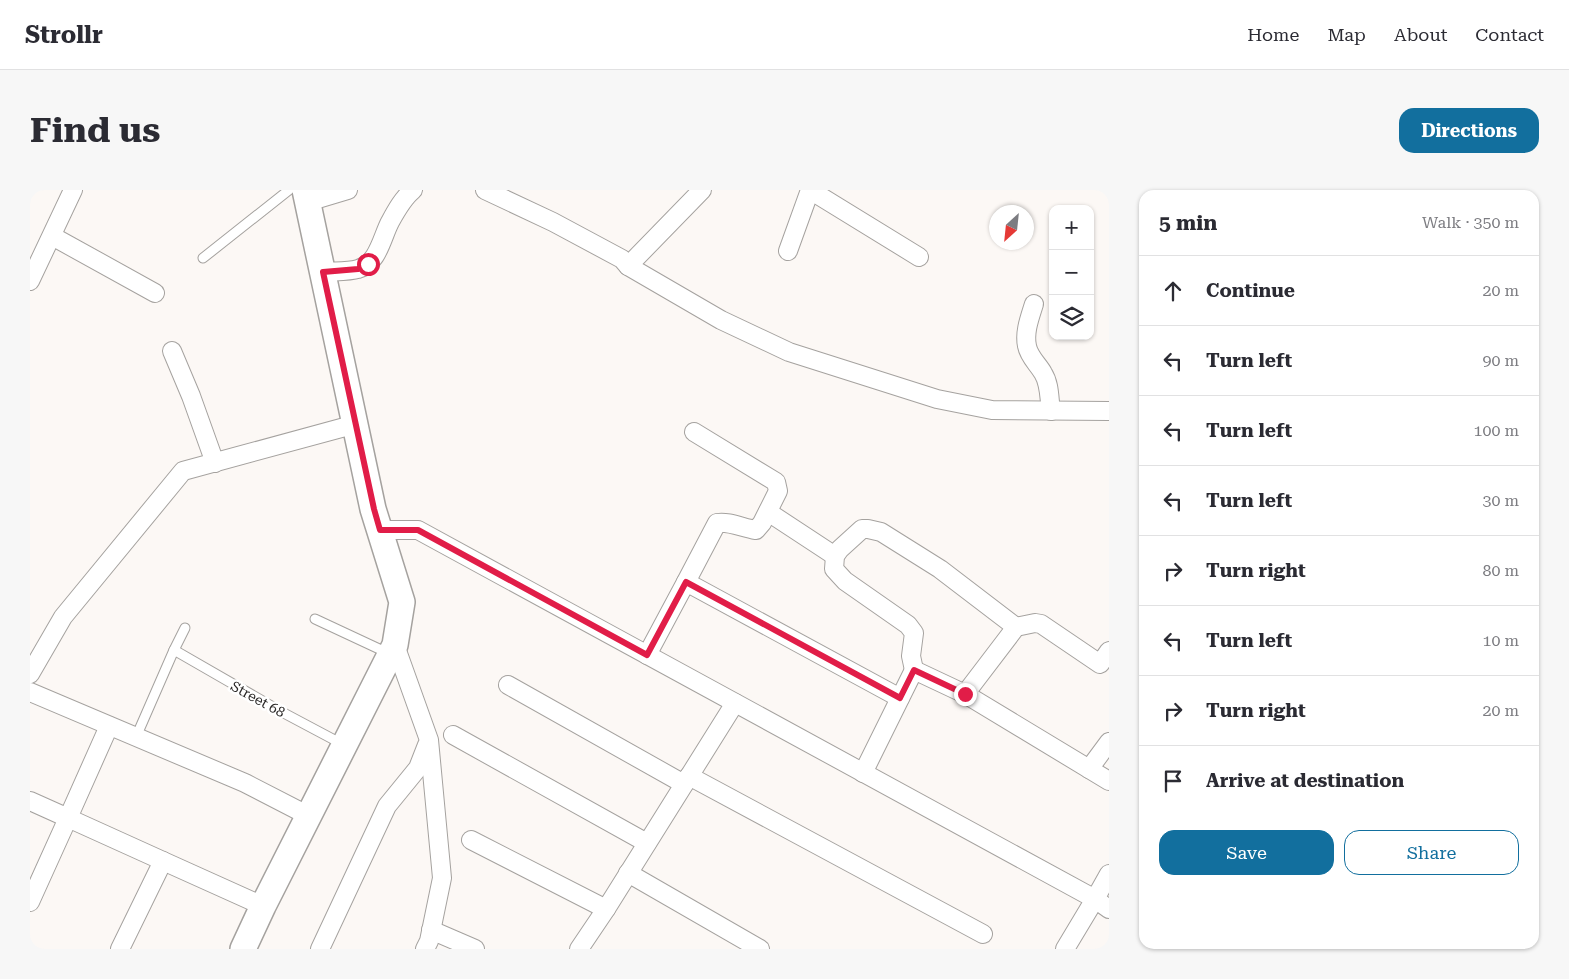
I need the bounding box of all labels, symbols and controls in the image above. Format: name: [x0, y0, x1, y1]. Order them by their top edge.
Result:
text: Strollr: [25, 21, 103, 49]
text: Home: [1247, 24, 1299, 45]
text: Map: [1327, 24, 1366, 45]
text: About: [1394, 24, 1447, 45]
text: Contact: [1475, 24, 1544, 45]
button: Directions: [1399, 108, 1539, 153]
text: Find us: [30, 110, 160, 151]
north arrow: [989, 205, 1034, 250]
map controls: [1049, 205, 1094, 340]
button: +: [1049, 205, 1094, 250]
text: 5 min: [1159, 211, 1217, 235]
text: Walk · 350 m: [1422, 213, 1519, 232]
button: −: [1049, 250, 1094, 295]
route start: [357, 253, 380, 276]
icon: ahead: [1159, 277, 1187, 305]
text: Continue: [1206, 279, 1295, 302]
text: 20 m: [1482, 281, 1519, 300]
button: layers: [1049, 295, 1094, 340]
icon: left: [1159, 347, 1187, 375]
text: Turn left: [1206, 349, 1292, 372]
text: 90 m: [1482, 351, 1519, 370]
icon: left: [1159, 417, 1187, 445]
text: Turn left: [1206, 419, 1292, 442]
text: 100 m: [1473, 421, 1519, 440]
icon: left: [1159, 487, 1187, 515]
text: Turn left: [1206, 489, 1292, 512]
text: 30 m: [1482, 491, 1519, 510]
icon: right: [1159, 557, 1187, 585]
text: Turn right: [1206, 559, 1306, 582]
text: 80 m: [1482, 561, 1519, 580]
icon: left: [1159, 627, 1187, 655]
text: Turn left: [1206, 629, 1292, 652]
text: 10 m: [1482, 631, 1519, 650]
street label: Street 68: [228, 678, 288, 720]
route end: [954, 683, 977, 706]
icon: right: [1159, 697, 1187, 725]
text: Turn right: [1206, 699, 1306, 722]
text: 20 m: [1482, 701, 1519, 720]
icon: arrive: [1159, 767, 1187, 795]
text: Arrive at destination: [1206, 769, 1404, 792]
button: Save: [1159, 830, 1334, 875]
button: Share: [1344, 830, 1519, 875]

